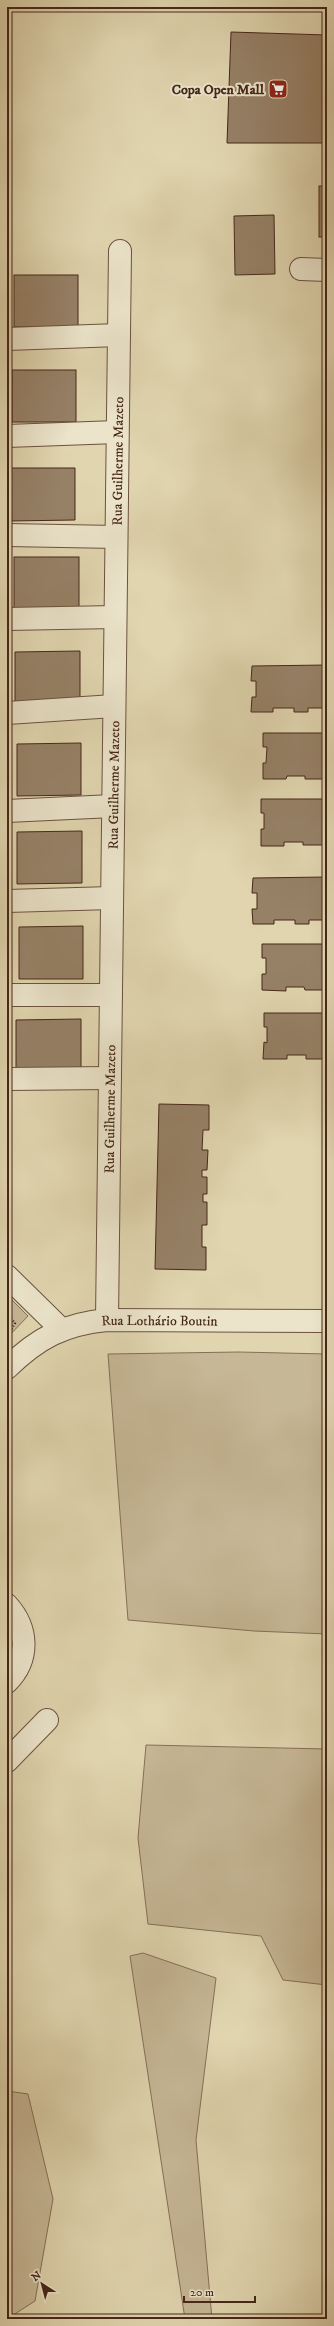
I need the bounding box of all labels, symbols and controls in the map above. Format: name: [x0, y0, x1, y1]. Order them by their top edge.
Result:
supermarket icon: Copa Open Mall: [267, 78, 289, 100]
place label: Copa Open Mall: [172, 81, 265, 99]
street label: Rua Guilherme Mazeto: [109, 396, 128, 526]
street label: Rua Guilherme Mazeto: [105, 720, 124, 850]
street label: Rua Guilherme Mazeto: [101, 1044, 120, 1174]
street label: Rua Lothário Boutin: [101, 1312, 218, 1331]
north arrow: [22, 2264, 62, 2304]
text: N: [29, 2268, 44, 2285]
scale bar: [184, 2278, 255, 2304]
text: 20 m: [190, 2285, 214, 2300]

